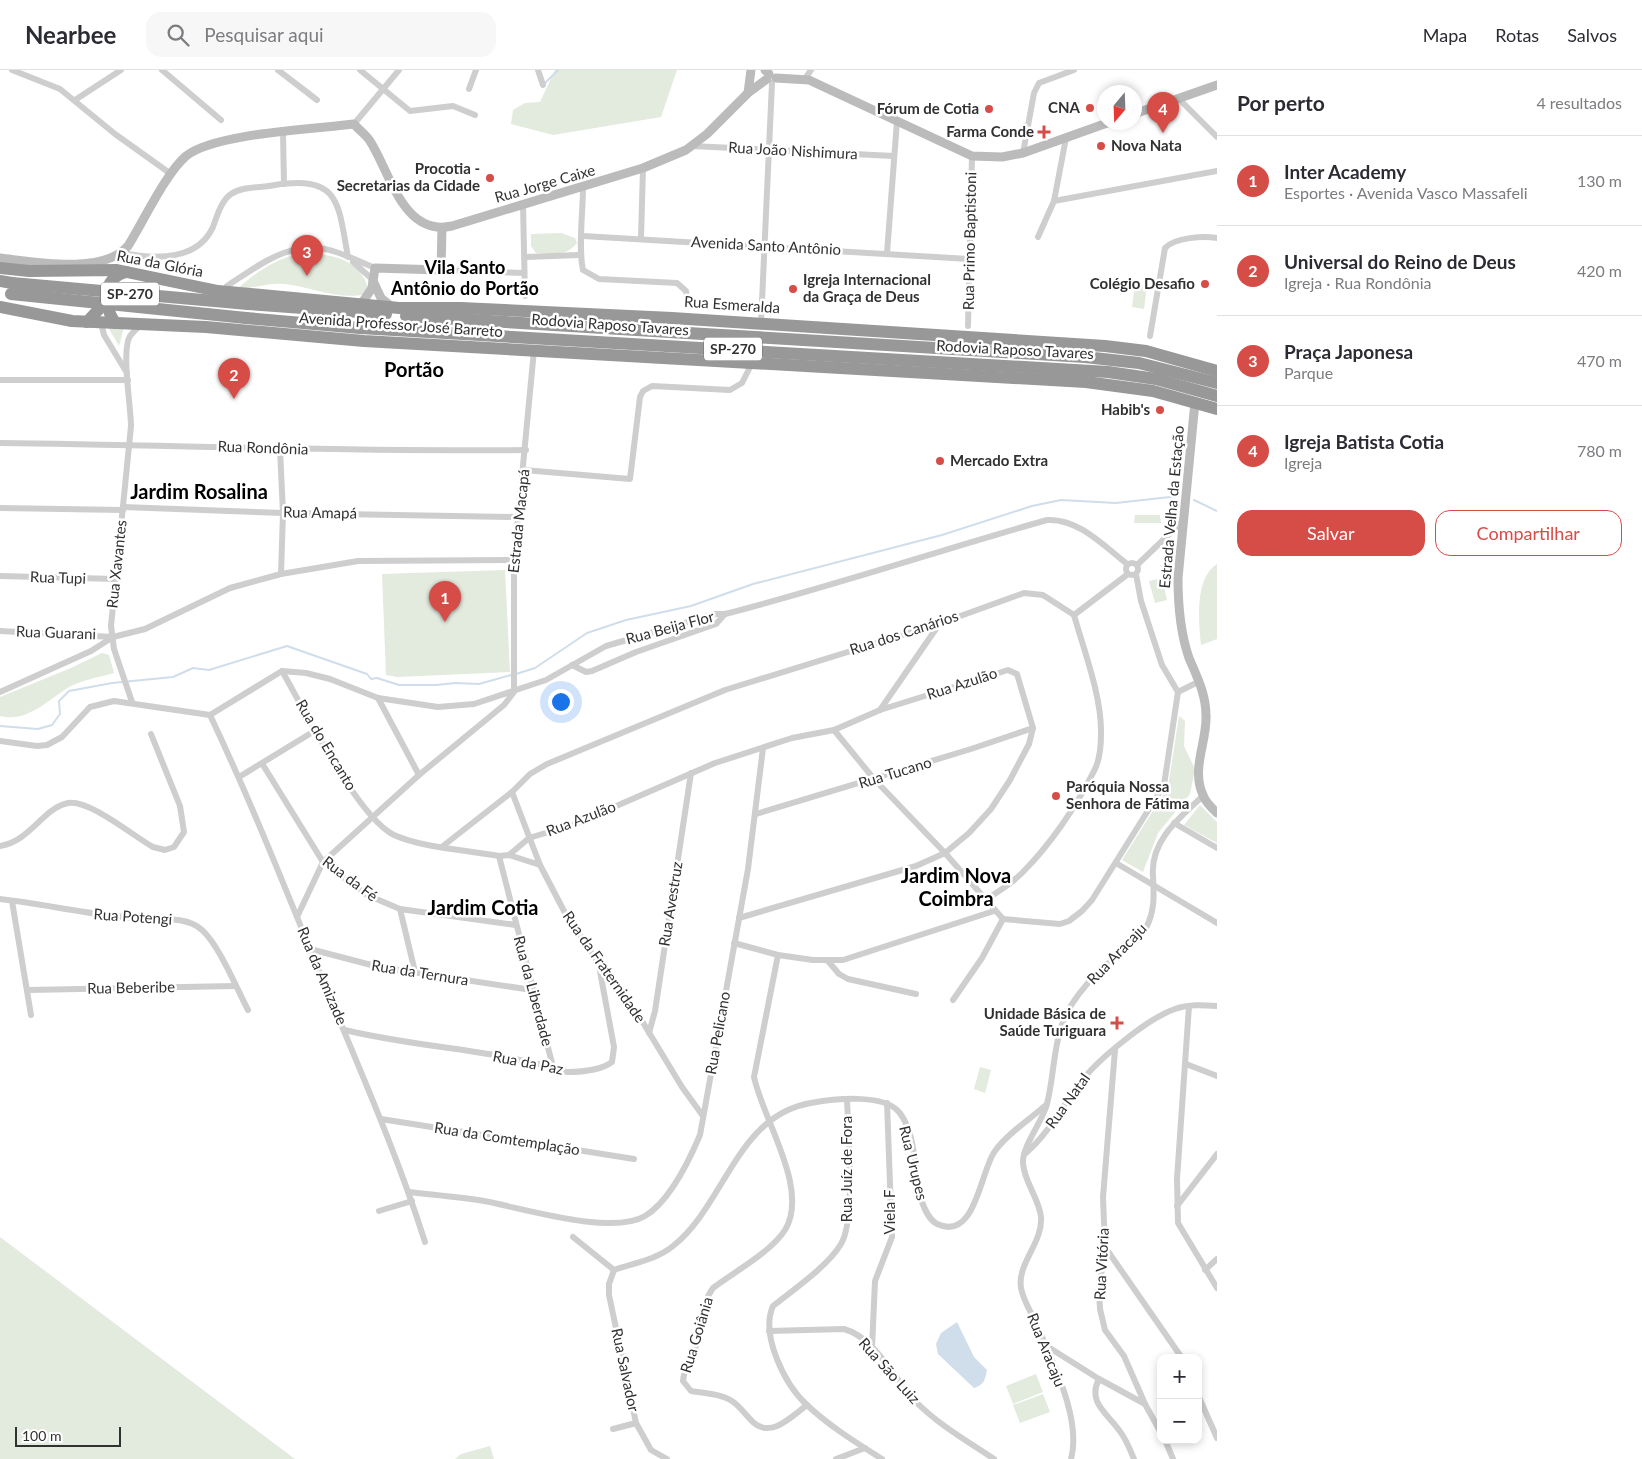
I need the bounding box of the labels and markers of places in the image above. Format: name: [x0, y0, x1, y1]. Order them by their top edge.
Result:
pin: 4: [1147, 92, 1179, 133]
place label: CNA: [1048, 98, 1081, 116]
place label: Fórum de Cotia: [877, 99, 979, 117]
marker: CNA: [1084, 102, 1096, 114]
marker: Fórum de Cotia: [983, 103, 995, 115]
place label: Farma Conde: [946, 122, 1034, 140]
marker: Farma Conde: [1038, 126, 1050, 138]
place label: Nova Nata: [1111, 136, 1182, 154]
marker: Nova Nata: [1095, 140, 1107, 152]
place label: Procotia - Secretarias da Cidade: [337, 159, 480, 194]
marker: Procotia - Secretarias da Cidade: [484, 172, 496, 184]
pin: 3: [291, 235, 323, 276]
place label: Igreja Internacional da Graça de Deus: [803, 270, 931, 305]
place label: Colégio Desafio: [1090, 274, 1195, 292]
marker: Colégio Desafio: [1199, 278, 1211, 290]
marker: Igreja Internacional da Graça de Deus: [787, 283, 799, 295]
pin: 2: [218, 358, 250, 399]
place label: Habib's: [1101, 400, 1150, 418]
marker: Habib's: [1154, 404, 1166, 416]
place label: Mercado Extra: [950, 451, 1048, 469]
marker: Mercado Extra: [934, 455, 946, 467]
pin: 1: [429, 581, 461, 622]
place label: Paróquia Nossa Senhora de Fátima: [1066, 777, 1190, 812]
marker: Paróquia Nossa Senhora de Fátima: [1050, 790, 1062, 802]
place label: Unidade Básica de Saúde Turiguara: [984, 1004, 1106, 1039]
marker: Unidade Básica de Saúde Turiguara: [1110, 1016, 1124, 1030]

